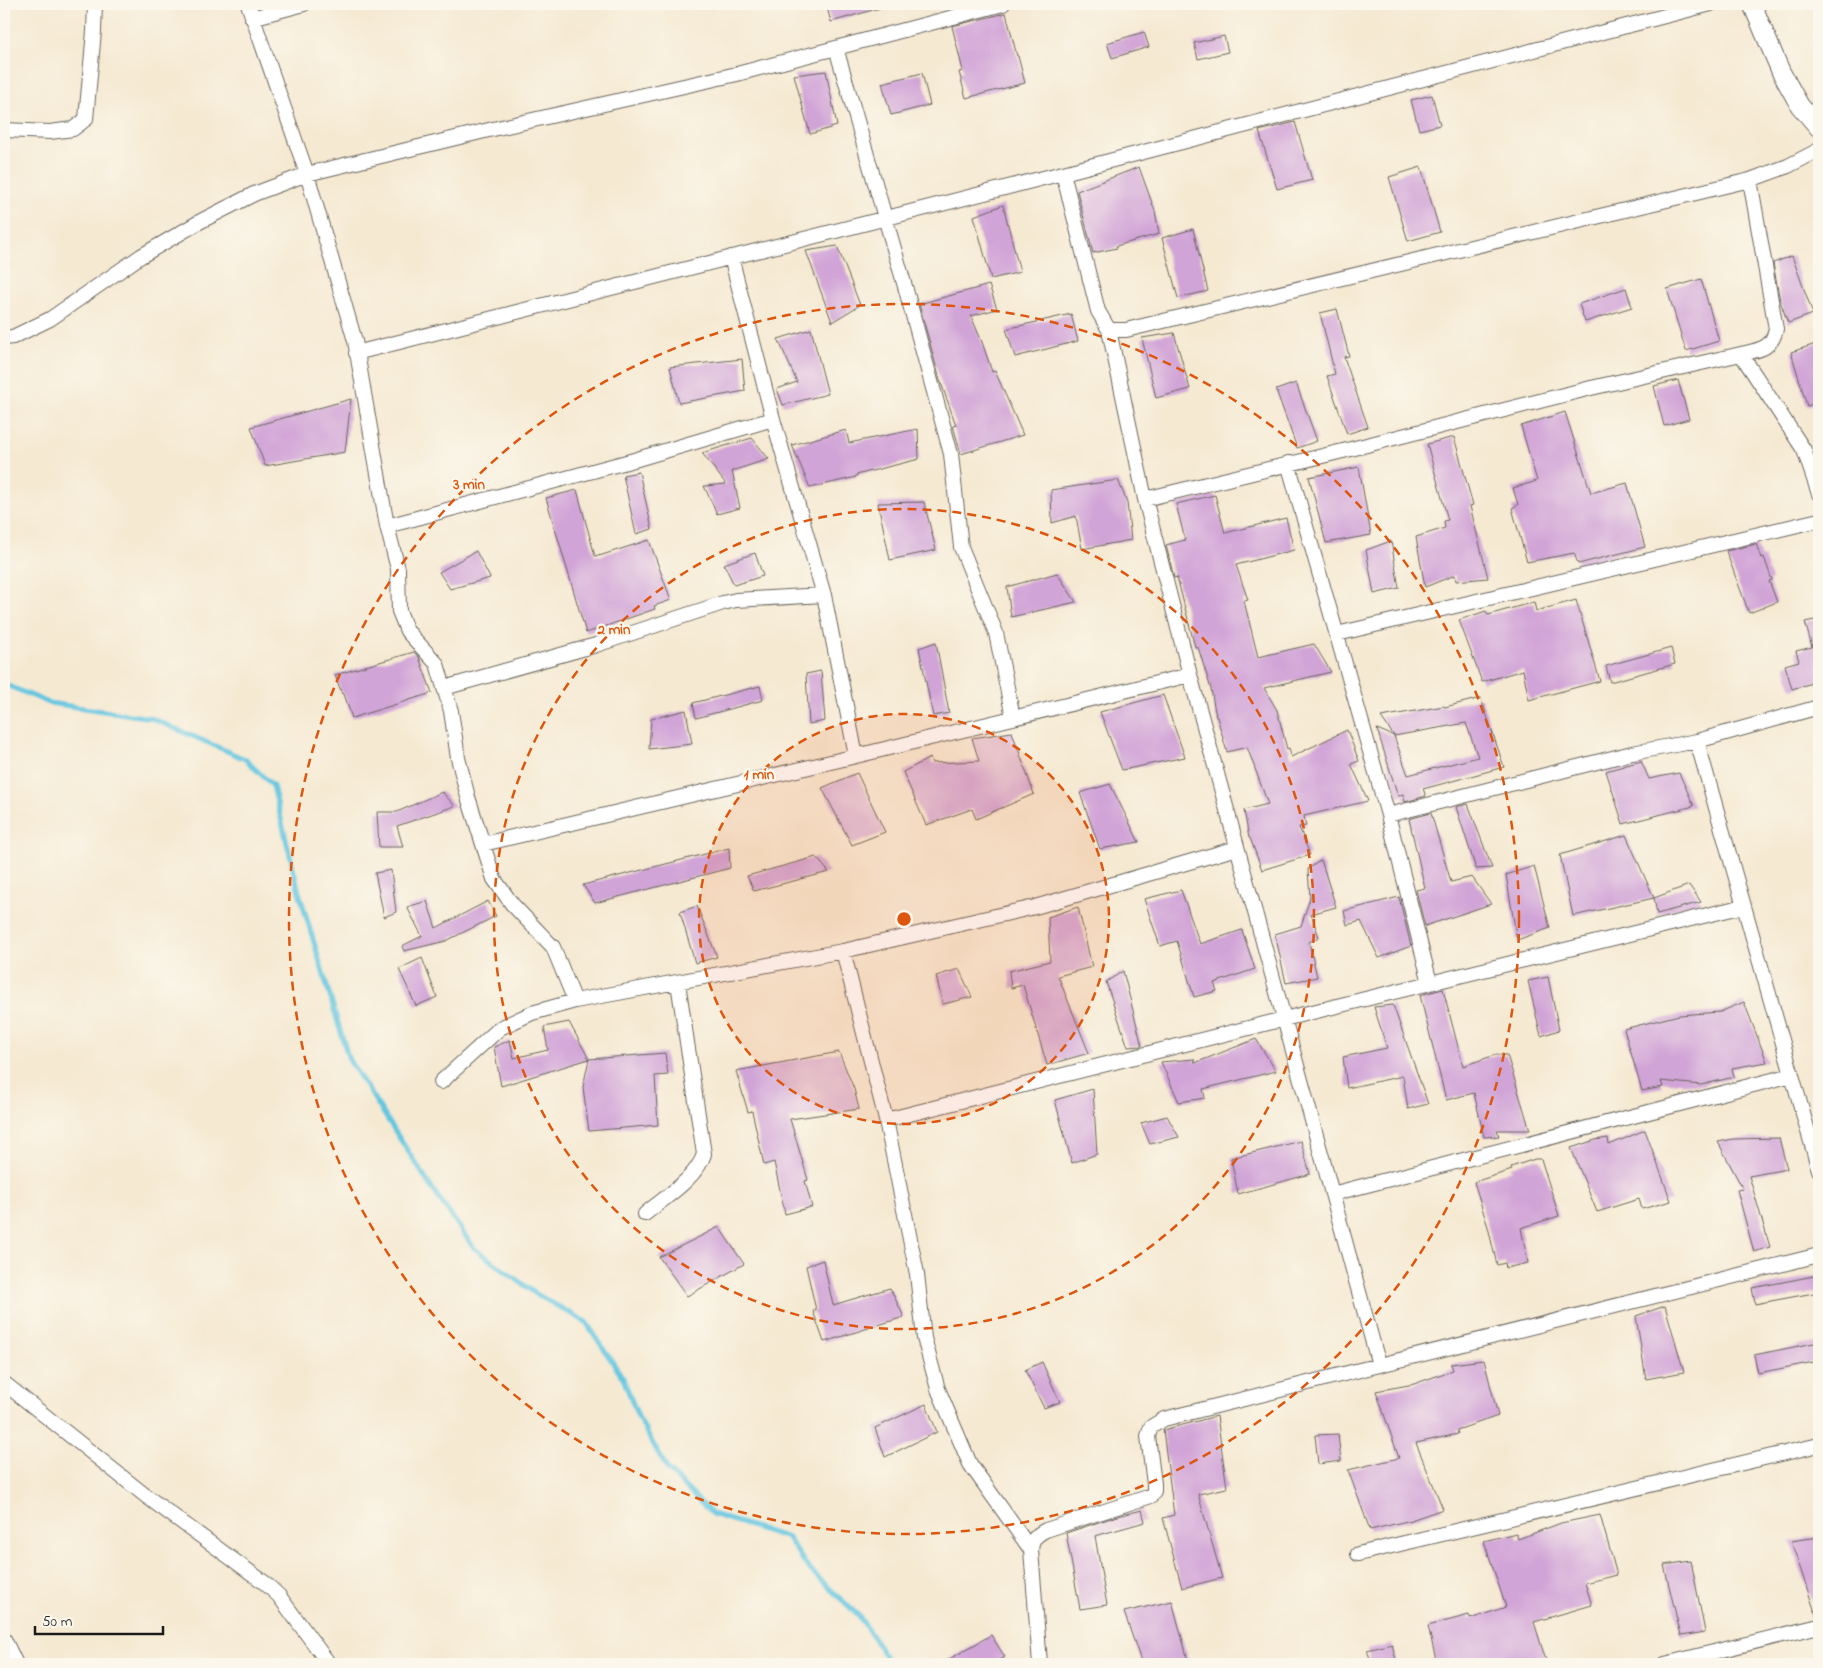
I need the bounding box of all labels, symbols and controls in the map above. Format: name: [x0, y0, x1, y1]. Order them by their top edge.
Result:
text: 3 min: [452, 474, 485, 496]
text: 2 min: [597, 619, 631, 641]
text: 1 min: [744, 764, 775, 786]
centre of rings: [895, 910, 913, 928]
scale bar: [35, 1603, 162, 1635]
text: 50 m: [42, 1611, 73, 1633]

